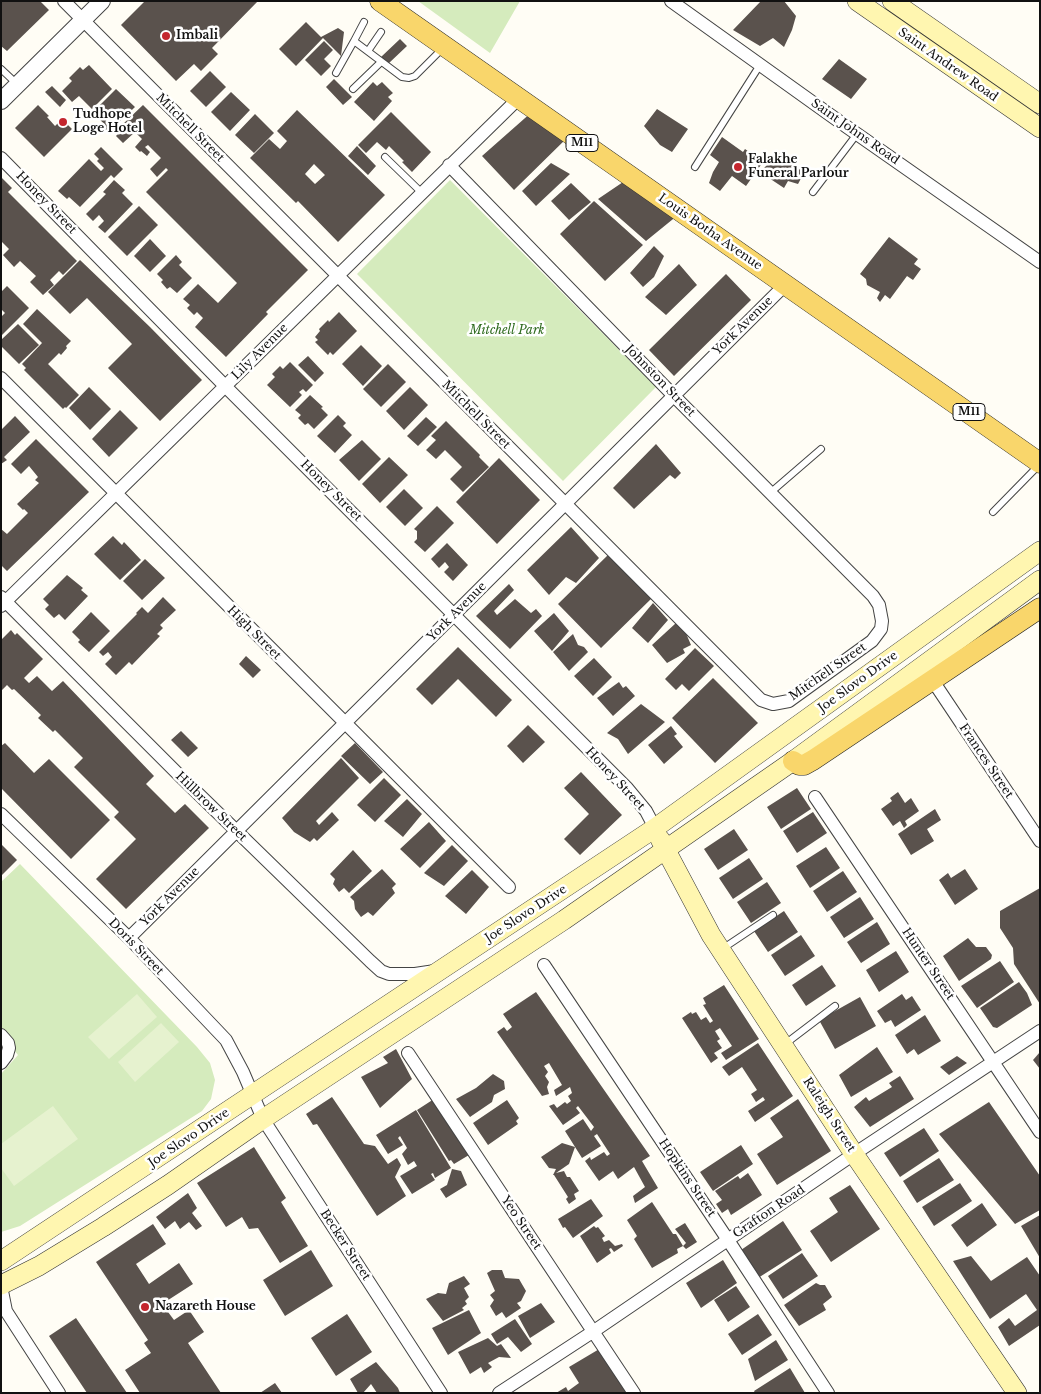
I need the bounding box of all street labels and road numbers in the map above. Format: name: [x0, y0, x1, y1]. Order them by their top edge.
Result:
street label: Saint Andrew Road: [895, 25, 1001, 105]
street label: Mitchell Street: [153, 91, 227, 165]
street label: Saint Johns Road: [808, 96, 902, 168]
road number: M11: [566, 134, 598, 152]
street label: Honey Street: [13, 169, 79, 237]
street label: Louis Botha Avenue: [655, 191, 765, 273]
street label: York Avenue: [710, 294, 776, 358]
street label: Lily Avenue: [229, 321, 291, 383]
street label: Johnston Street: [622, 342, 698, 420]
street label: Mitchell Street: [439, 378, 513, 452]
road number: M11: [953, 404, 985, 421]
street label: Honey Street: [297, 457, 365, 525]
street label: York Avenue: [424, 579, 490, 645]
street label: High Street: [224, 603, 284, 663]
street label: Mitchell Street: [787, 640, 869, 704]
street label: Joe Slovo Drive: [816, 648, 900, 716]
street label: Frances Street: [956, 721, 1016, 801]
street label: Honey Street: [582, 745, 648, 813]
street label: Hillbrow Street: [172, 769, 250, 845]
street label: York Avenue: [137, 864, 203, 930]
street label: Joe Slovo Drive: [482, 882, 570, 946]
street label: Doris Street: [105, 916, 167, 978]
street label: Hunter Street: [899, 925, 957, 1003]
street label: Raleigh Street: [800, 1075, 858, 1155]
street label: Joe Slovo Drive: [146, 1106, 232, 1170]
street label: Hopkins Street: [655, 1136, 719, 1220]
street label: Grafton Road: [730, 1183, 808, 1241]
street label: Yeo Street: [498, 1193, 544, 1253]
street label: Becker Street: [317, 1207, 373, 1283]

